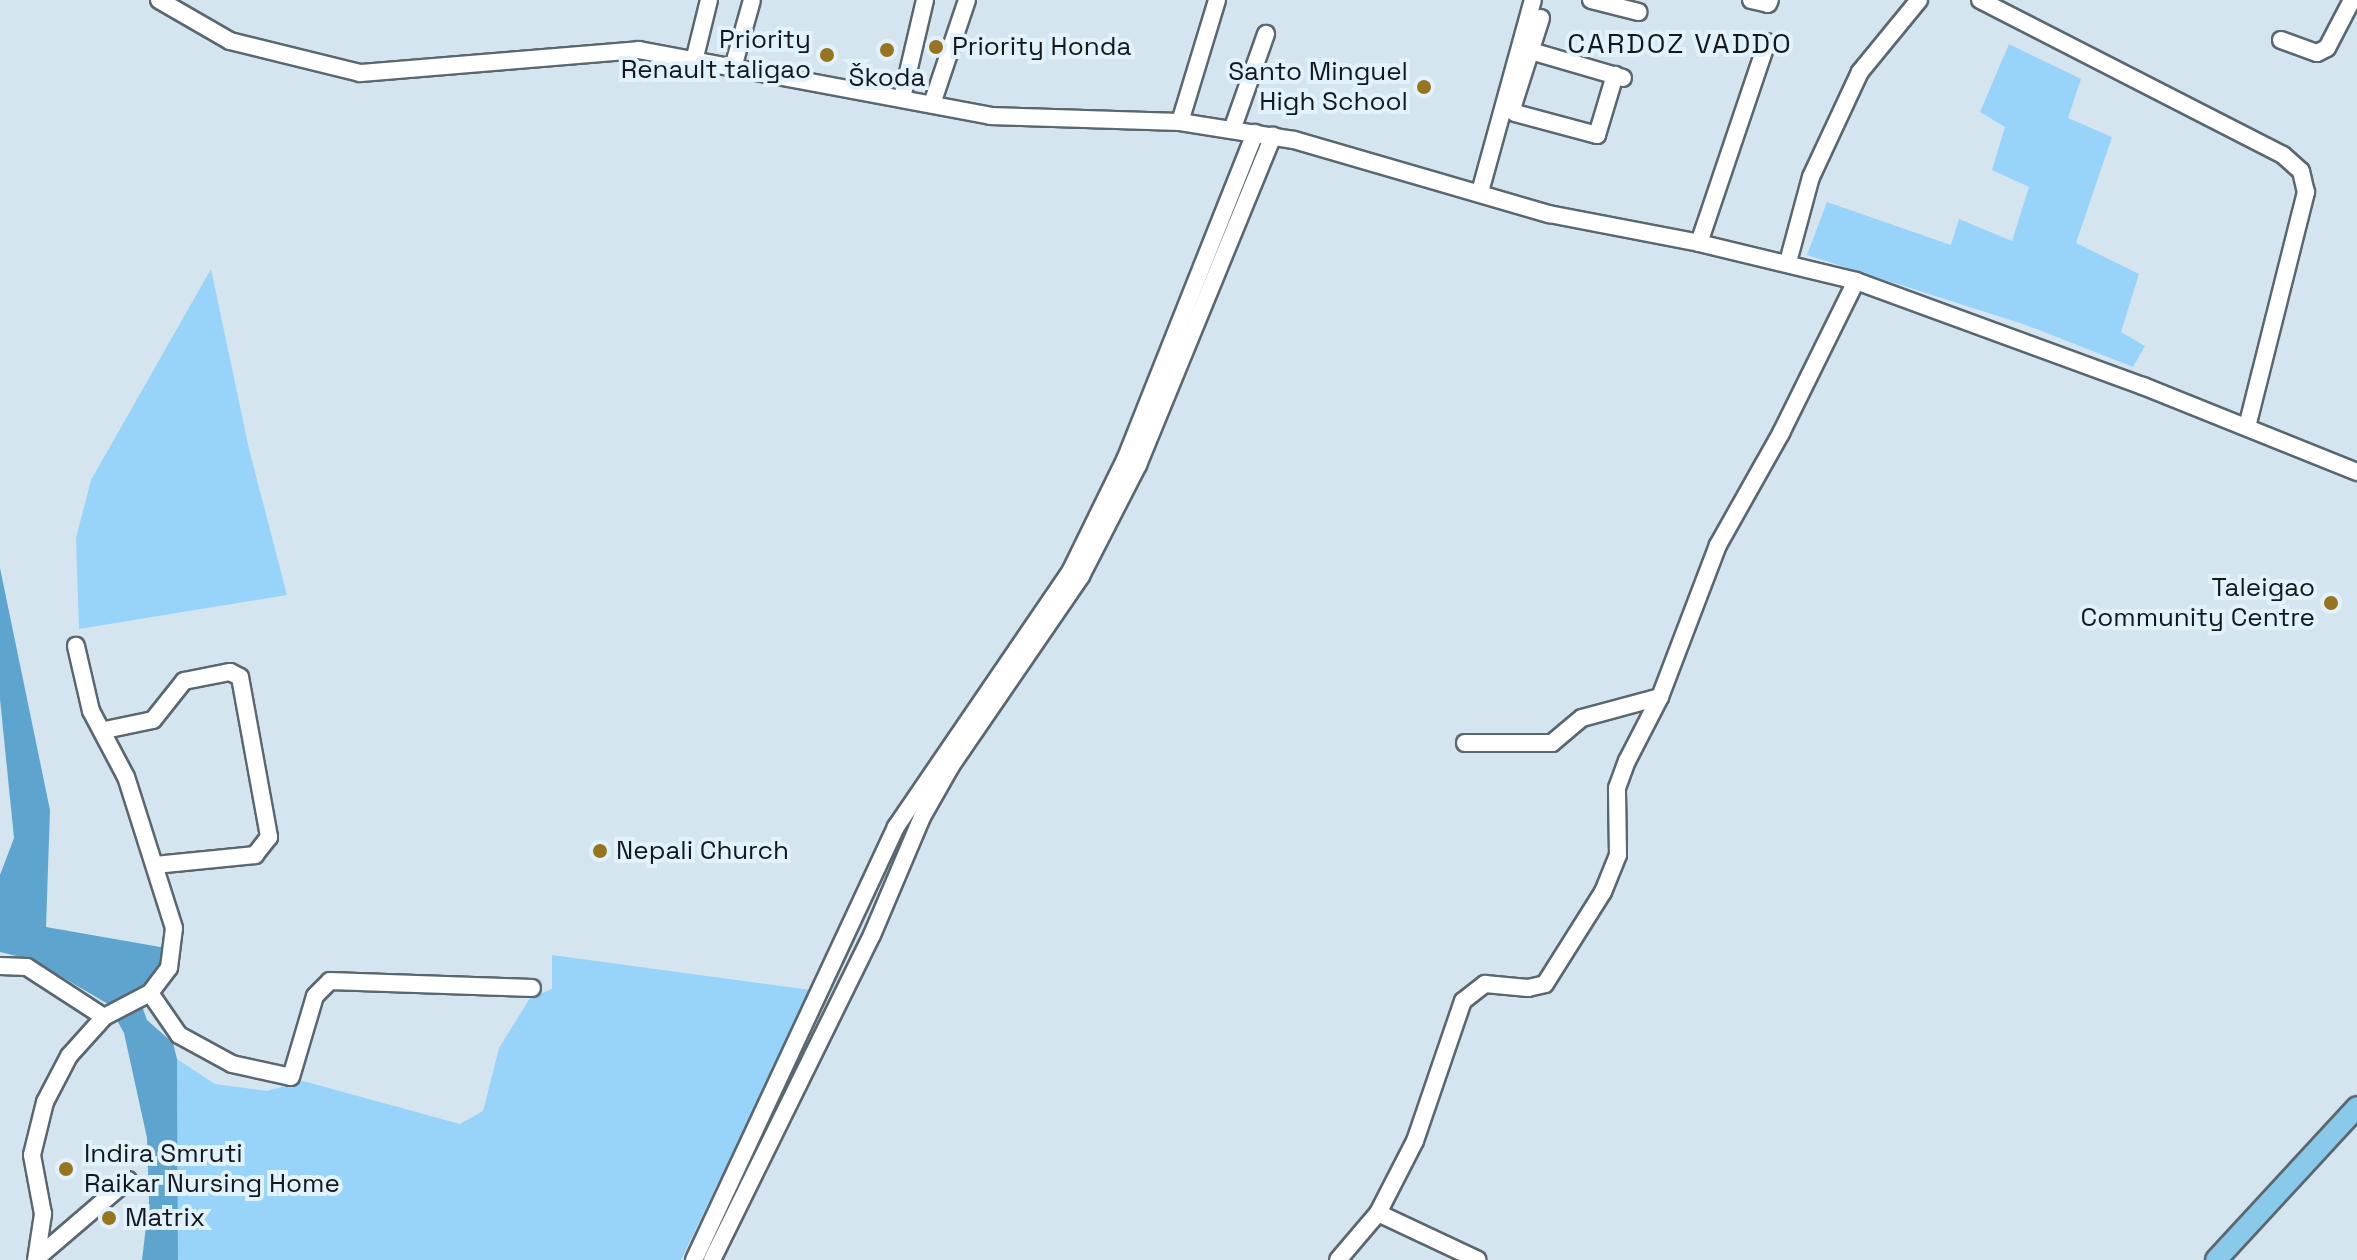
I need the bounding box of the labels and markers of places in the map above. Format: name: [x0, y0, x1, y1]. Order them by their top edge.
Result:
place label: Priority Renault taligao: [621, 24, 811, 86]
place label: Priority Honda: [952, 31, 1131, 63]
marker: Priority Honda: [927, 38, 945, 56]
marker: Škoda: [878, 41, 896, 59]
marker: Priority Renault taligao: [818, 46, 836, 64]
place label: Santo Minguel High School: [1228, 56, 1408, 118]
place label: Škoda: [848, 62, 926, 94]
marker: Santo Minguel High School: [1415, 78, 1433, 96]
place label: Taleigao Community Centre: [2081, 572, 2315, 634]
marker: Taleigao Community Centre: [2322, 594, 2340, 612]
place label: Nepali Church: [616, 835, 789, 867]
marker: Nepali Church: [591, 842, 609, 860]
place label: Indira Smruti Raikar Nursing Home: [84, 1138, 340, 1200]
marker: Indira Smruti Raikar Nursing Home: [55, 1158, 77, 1180]
place label: Matrix: [125, 1202, 205, 1234]
marker: Matrix: [100, 1209, 118, 1227]

